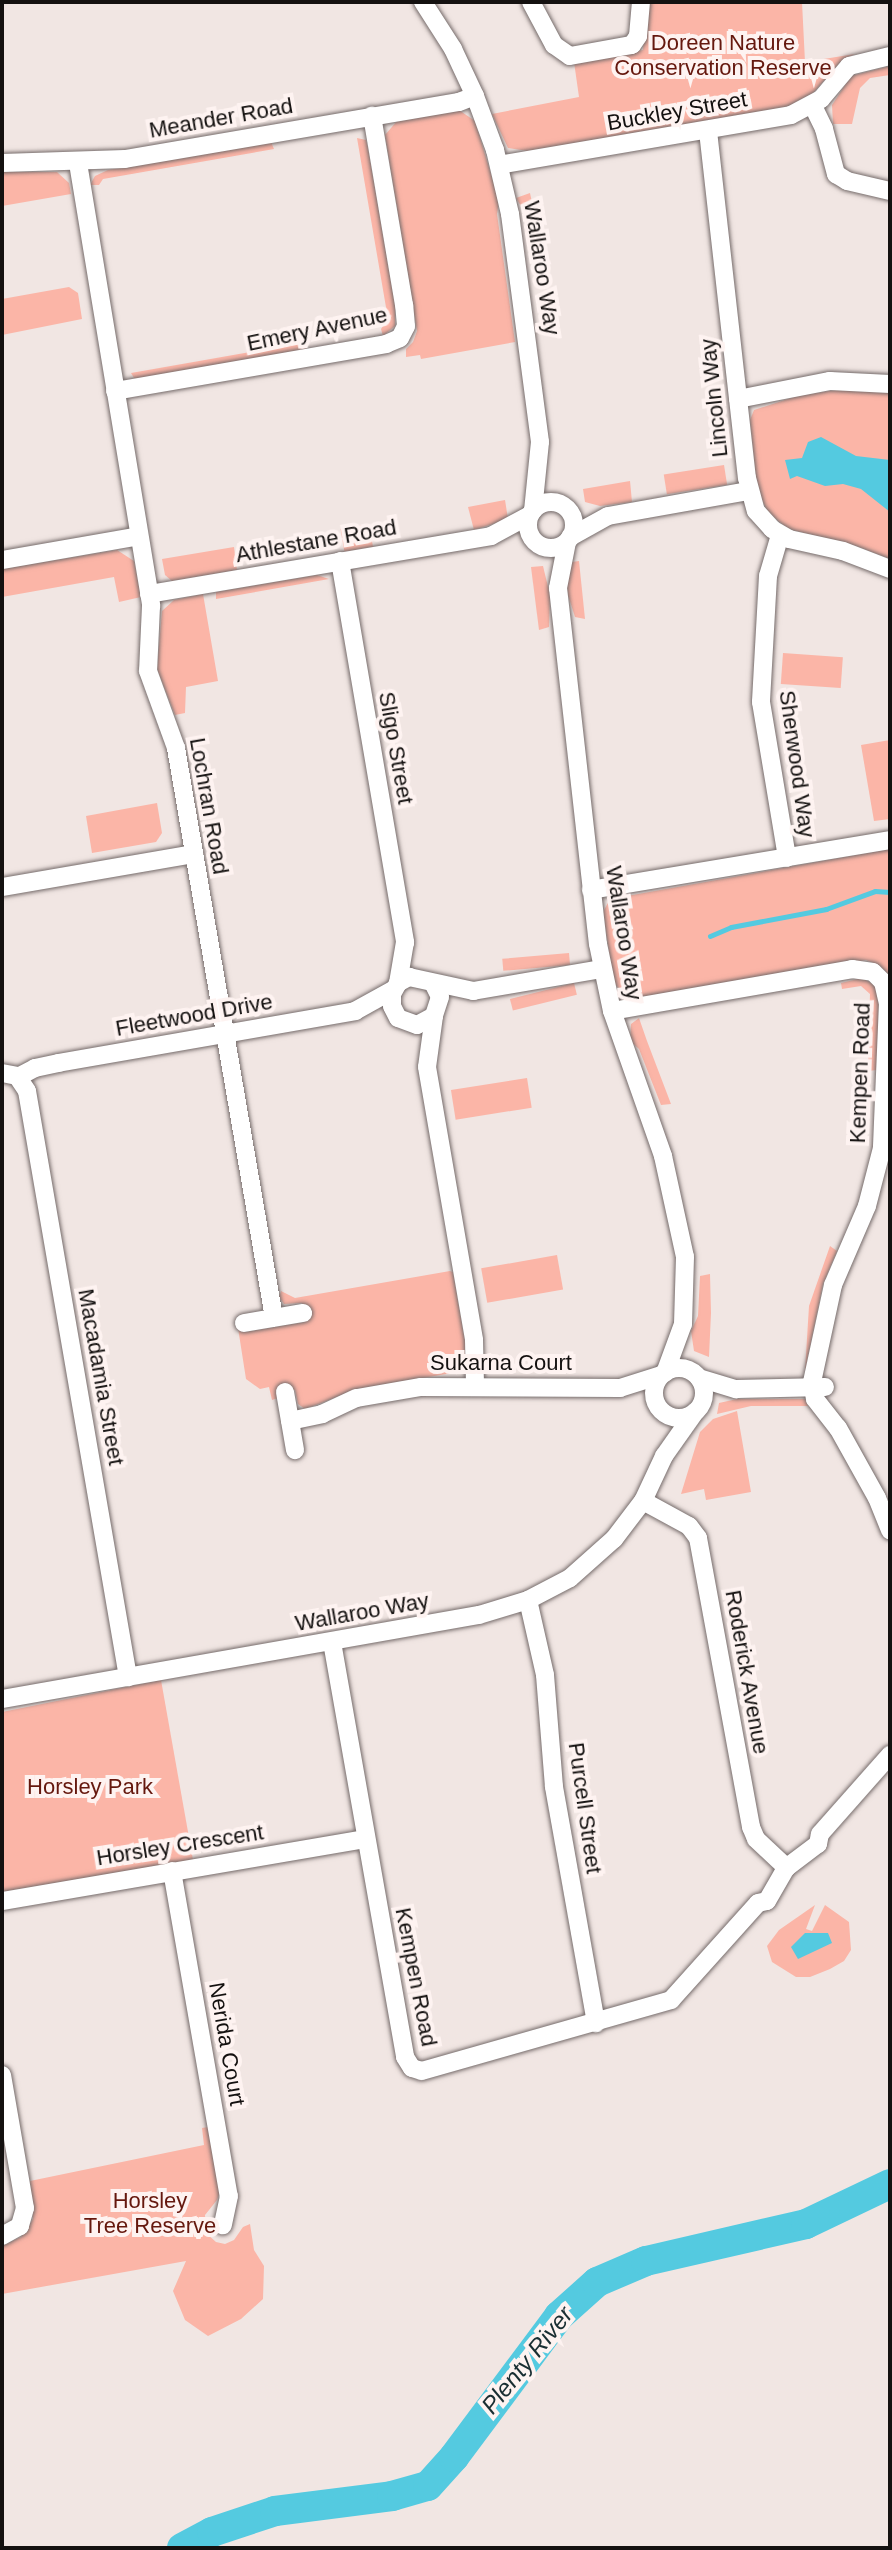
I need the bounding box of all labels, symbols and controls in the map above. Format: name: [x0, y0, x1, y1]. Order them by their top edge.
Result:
park label: Doreen Nature Conservation Reserve: [614, 29, 832, 80]
street label: Buckley Street: [605, 86, 749, 136]
street label: Meander Road: [147, 92, 295, 144]
street label: Wallaroo Way: [518, 199, 566, 337]
street label: Emery Avenue: [244, 301, 390, 357]
street label: Lincoln Way: [695, 337, 733, 459]
street label: Athlestane Road: [234, 514, 398, 568]
street label: Sherwood Way: [774, 689, 820, 839]
street label: Sligo Street: [373, 690, 419, 806]
street label: Lochran Road: [184, 736, 234, 876]
street label: Wallaroo Way: [600, 864, 648, 1002]
street label: Fleetwood Drive: [113, 988, 275, 1042]
street label: Kempen Road: [844, 1002, 876, 1144]
street label: Macadamia Street: [73, 1287, 129, 1467]
street label: Sukarna Court: [430, 1350, 572, 1376]
street label: Wallaroo Way: [293, 1587, 431, 1637]
street label: Roderick Avenue: [719, 1587, 775, 1757]
street label: Purcell Street: [563, 1741, 607, 1875]
park label: Horsley Park: [27, 1774, 153, 1800]
street label: Horsley Crescent: [95, 1819, 265, 1871]
street label: Kempen Road: [390, 1905, 442, 2049]
street label: Nerida Court: [203, 1980, 251, 2108]
park label: Horsley Tree Reserve: [84, 2187, 216, 2238]
water label: Plenty River: [475, 2301, 579, 2419]

